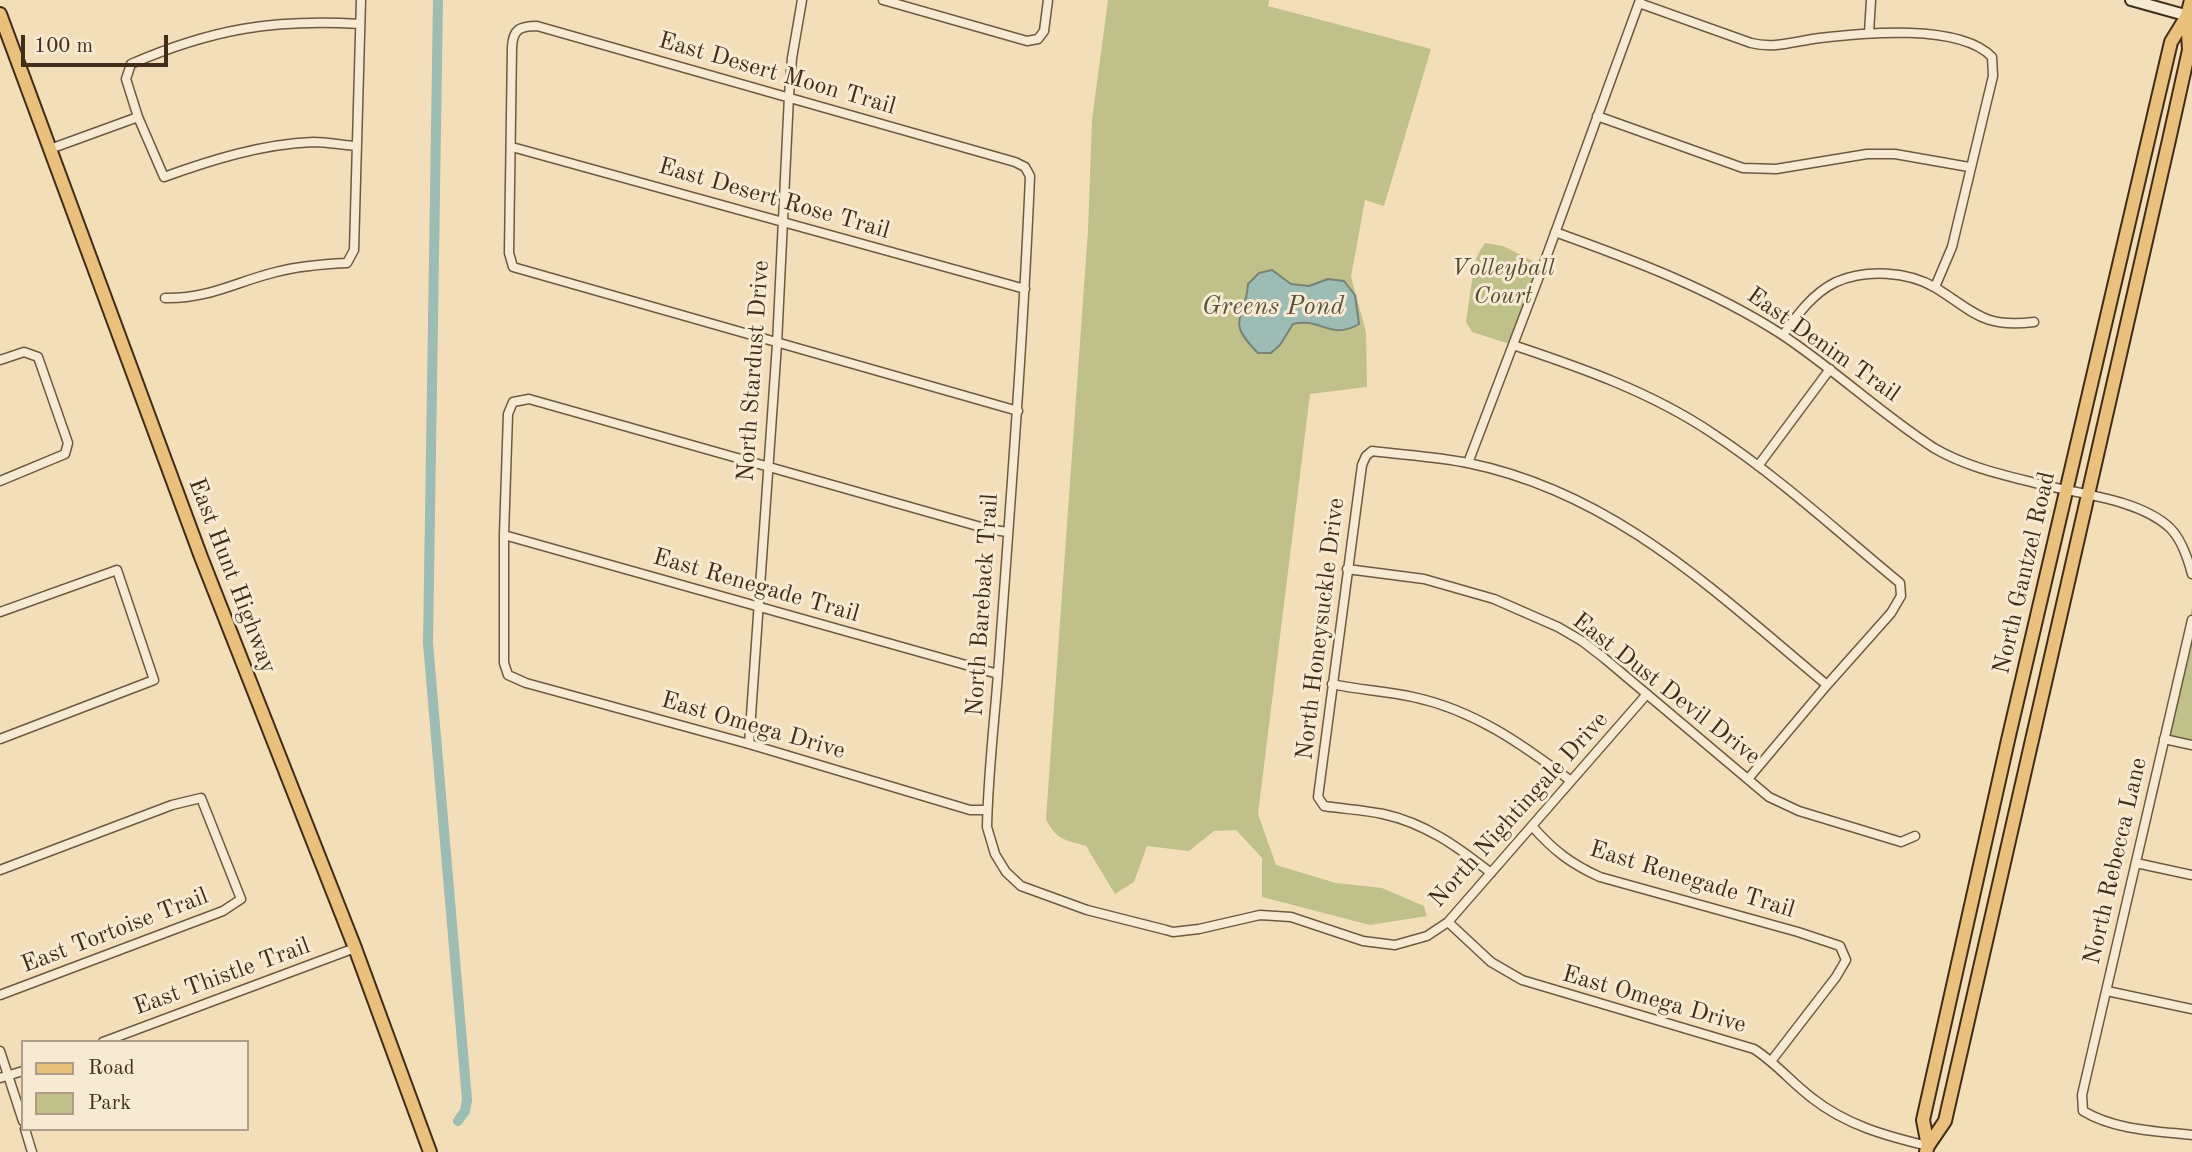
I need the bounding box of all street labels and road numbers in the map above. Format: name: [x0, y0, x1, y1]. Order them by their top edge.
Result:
street label: East Desert Moon Trail: [655, 26, 899, 122]
street label: East Desert Rose Trail: [655, 152, 893, 246]
street label: North Stardust Drive: [732, 259, 776, 483]
street label: East Denim Trail: [1741, 281, 1905, 409]
street label: North Gantzel Road: [1988, 469, 2062, 677]
street label: East Hunt Highway: [181, 474, 283, 678]
street label: North Bareback Trail: [961, 493, 1005, 717]
street label: North Honeysuckle Drive: [1291, 496, 1351, 762]
street label: East Renegade Trail: [650, 543, 862, 629]
street label: East Dust Devil Drive: [1566, 607, 1766, 771]
street label: East Omega Drive: [658, 686, 848, 766]
street label: North Nightingale Drive: [1423, 706, 1615, 914]
street label: North Rebecca Lane: [2078, 755, 2154, 967]
street label: East Renegade Trail: [1586, 835, 1798, 925]
street label: East Tortoise Trail: [17, 882, 213, 980]
street label: East Thistle Trail: [130, 932, 314, 1022]
street label: East Omega Drive: [1559, 960, 1749, 1040]

